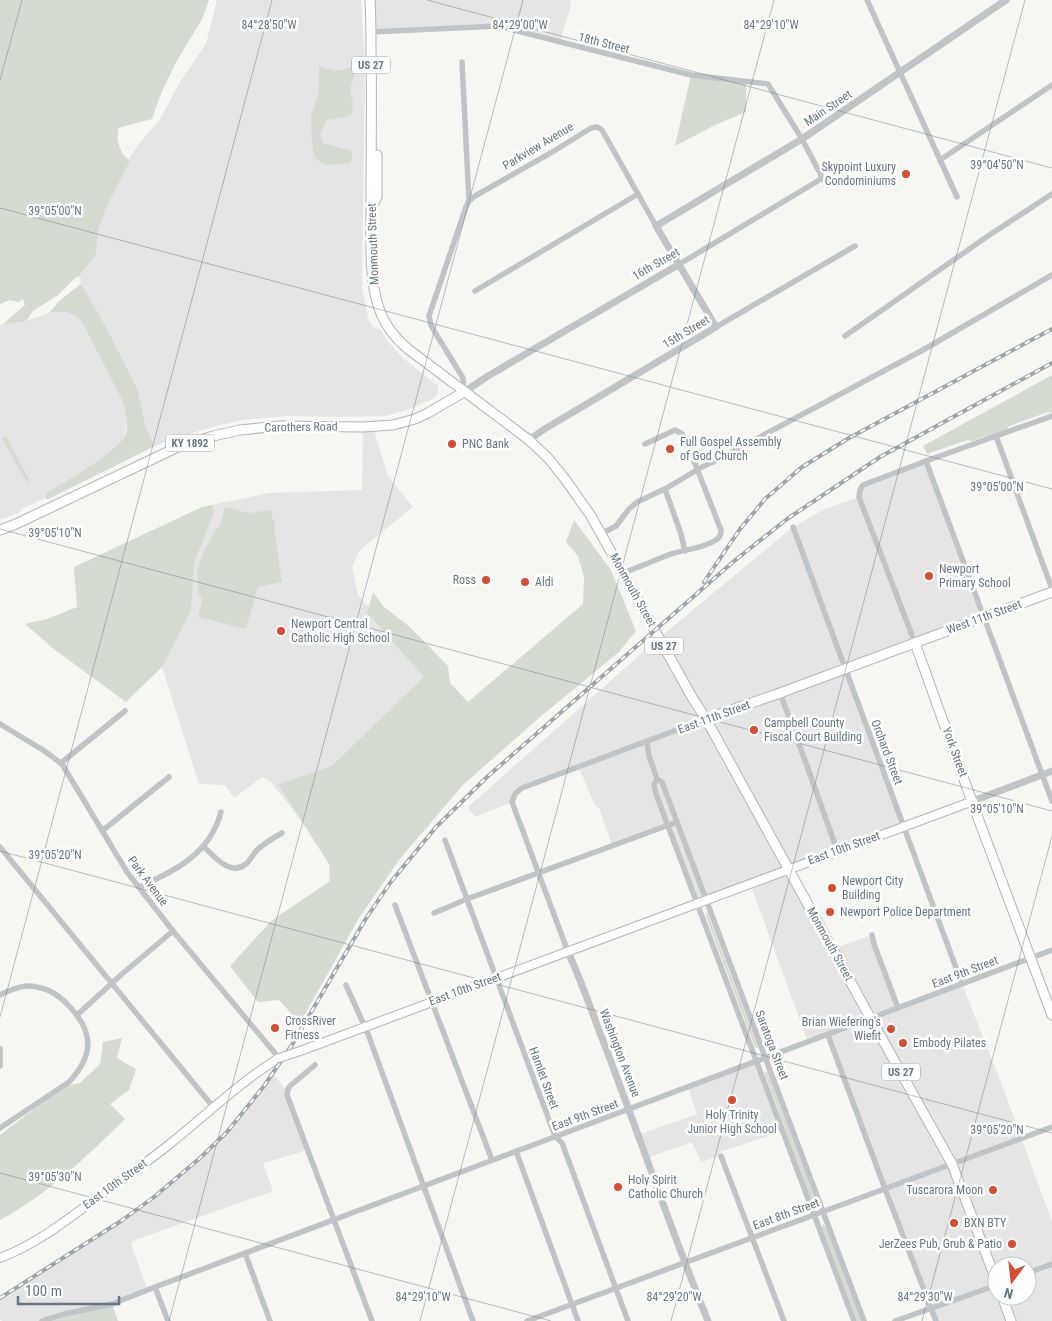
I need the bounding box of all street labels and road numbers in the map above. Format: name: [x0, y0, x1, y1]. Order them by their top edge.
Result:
street label: 18th Street: [577, 30, 631, 56]
road number: US 27: [352, 56, 390, 74]
street label: Main Street: [802, 87, 855, 129]
street label: Parkview Avenue: [500, 119, 576, 173]
street label: Monmouth Street: [365, 202, 381, 285]
street label: 16th Street: [630, 245, 682, 283]
street label: 15th Street: [660, 312, 712, 351]
street label: Carothers Road: [264, 419, 338, 435]
road number: KY 1892: [166, 434, 214, 452]
street label: Monmouth Street: [607, 551, 659, 630]
street label: West 11th Street: [945, 597, 1024, 637]
road number: US 27: [645, 637, 683, 654]
street label: East 11th Street: [676, 697, 752, 736]
street label: Orchard Street: [868, 718, 906, 787]
street label: York Street: [940, 725, 971, 779]
street label: East 10th Street: [806, 828, 882, 867]
street label: Park Avenue: [125, 853, 171, 909]
street label: Monmouth Street: [804, 905, 856, 984]
street label: East 9th Street: [930, 953, 1000, 991]
street label: East 10th Street: [427, 969, 503, 1008]
street label: Washington Avenue: [597, 1007, 643, 1099]
street label: Saratoga Street: [752, 1008, 792, 1082]
street label: Hamlet Street: [526, 1045, 562, 1111]
road number: US 27: [882, 1064, 920, 1080]
street label: East 9th Street: [550, 1096, 621, 1133]
street label: East 10th Street: [80, 1156, 150, 1212]
street label: East 8th Street: [751, 1195, 822, 1232]

